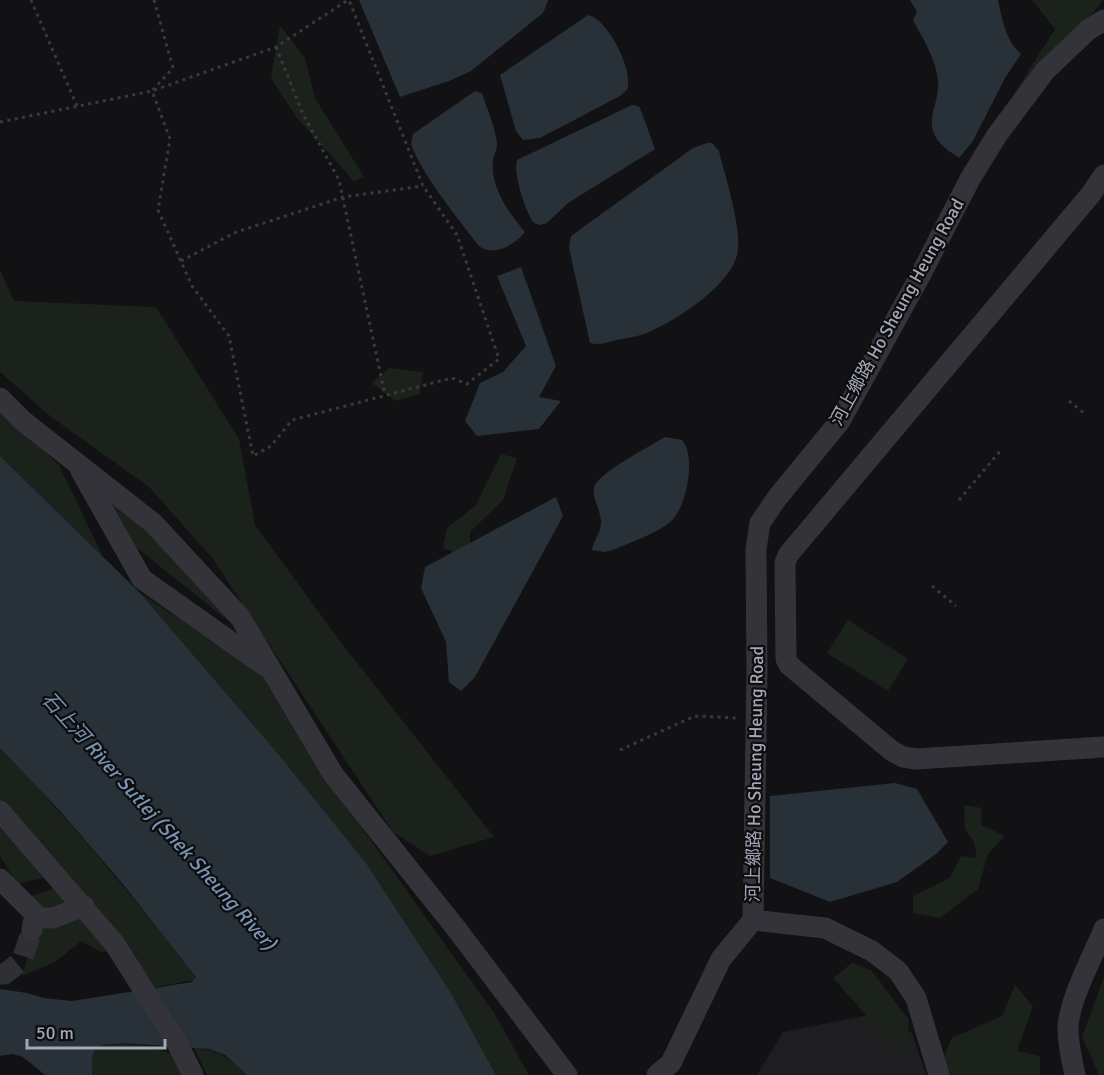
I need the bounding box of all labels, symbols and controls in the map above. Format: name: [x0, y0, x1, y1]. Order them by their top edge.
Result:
street label: 河上鄉路 Ho Sheung Heung Road: [825, 195, 969, 429]
street label: 河上鄉路 Ho Sheung Heung Road: [742, 646, 768, 902]
water label: 石上河 River Sutlej (Shek Sheung River): [36, 687, 283, 956]
scale bar: [27, 1012, 165, 1050]
text: 50 m: [36, 1022, 74, 1044]

